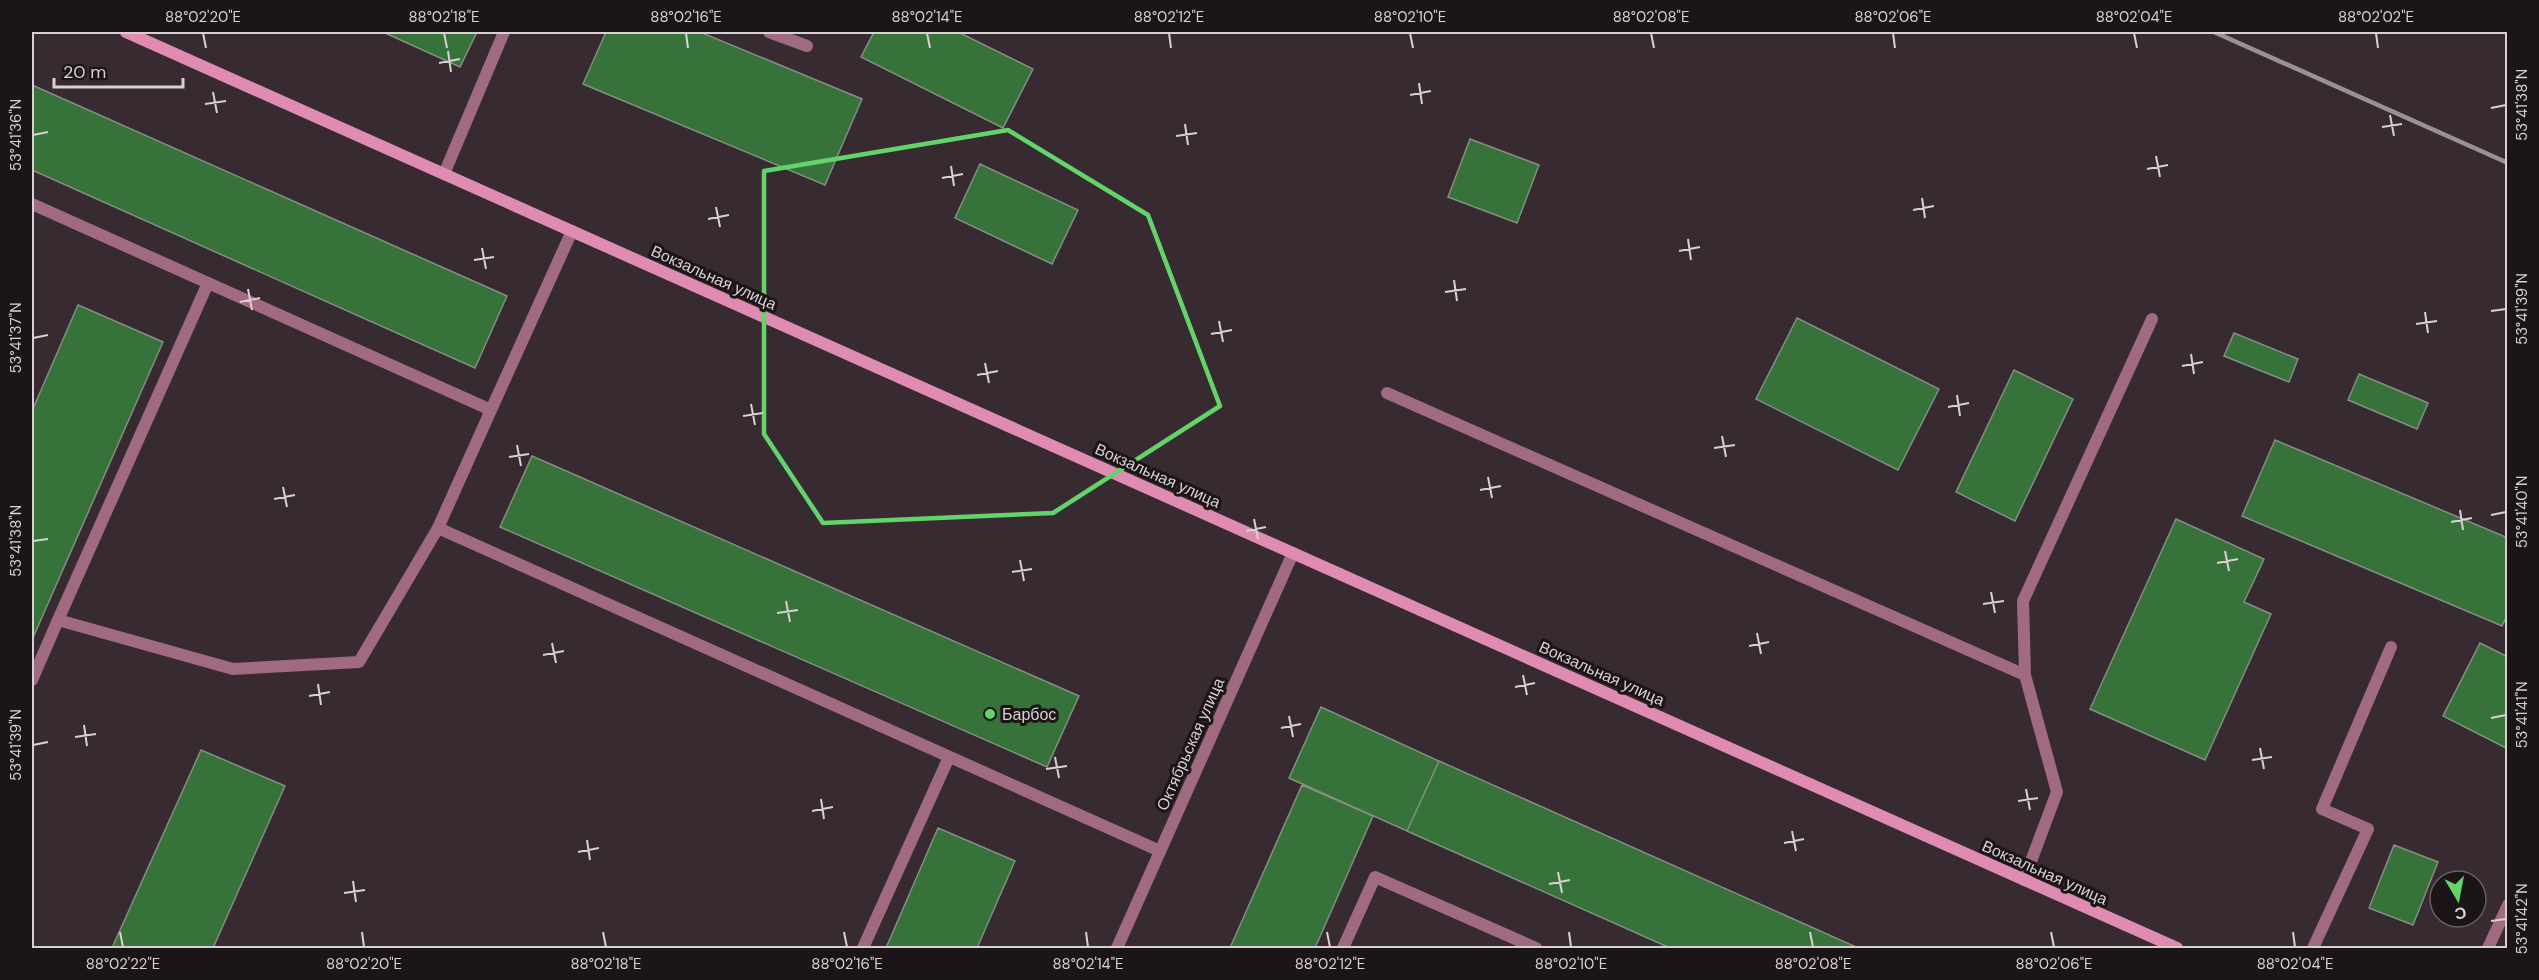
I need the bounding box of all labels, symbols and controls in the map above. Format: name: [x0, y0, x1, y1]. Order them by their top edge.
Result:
text: 88°02'20"E: [165, 7, 241, 27]
text: 88°02'18"E: [408, 7, 480, 27]
text: 88°02'16"E: [650, 7, 722, 27]
text: 88°02'14"E: [891, 7, 963, 27]
text: 88°02'12"E: [1134, 7, 1204, 27]
text: 88°02'10"E: [1374, 7, 1446, 27]
text: 88°02'08"E: [1613, 7, 1689, 27]
text: 88°02'06"E: [1854, 7, 1932, 27]
text: 88°02'04"E: [2096, 7, 2172, 27]
text: 88°02'02"E: [2338, 7, 2414, 27]
scale bar: [54, 51, 183, 89]
text: 20 m: [63, 60, 106, 84]
text: 53°41'38"N: [2512, 69, 2532, 141]
text: 53°41'36"N: [6, 99, 26, 171]
street label: Вокзальная улица: [648, 240, 780, 315]
text: 53°41'39"N: [2512, 273, 2532, 345]
text: 53°41'37"N: [6, 302, 26, 374]
street label: Вокзальная улица: [1092, 438, 1224, 513]
text: 53°41'40"N: [2512, 476, 2532, 548]
text: 53°41'38"N: [6, 505, 26, 577]
street label: Вокзальная улица: [1536, 636, 1668, 711]
street label: Октябрьская улица: [1152, 674, 1229, 814]
text: 53°41'41"N: [2512, 681, 2532, 749]
place label: Барбос: [1002, 704, 1056, 725]
marker: Барбос: [983, 707, 997, 721]
text: 53°41'39"N: [6, 709, 26, 781]
street label: Вокзальная улица: [1979, 835, 2111, 910]
north arrow: [2428, 869, 2488, 929]
text: 53°41'42"N: [2512, 883, 2532, 955]
text: С: [2453, 902, 2468, 925]
text: 88°02'22"E: [86, 954, 160, 974]
text: 88°02'20"E: [326, 954, 402, 974]
text: 88°02'18"E: [570, 954, 642, 974]
text: 88°02'16"E: [811, 954, 883, 974]
text: 88°02'14"E: [1052, 954, 1124, 974]
text: 88°02'12"E: [1295, 954, 1365, 974]
text: 88°02'10"E: [1535, 954, 1607, 974]
text: 88°02'08"E: [1775, 954, 1851, 974]
text: 88°02'06"E: [2015, 954, 2093, 974]
text: 88°02'04"E: [2257, 954, 2333, 974]

